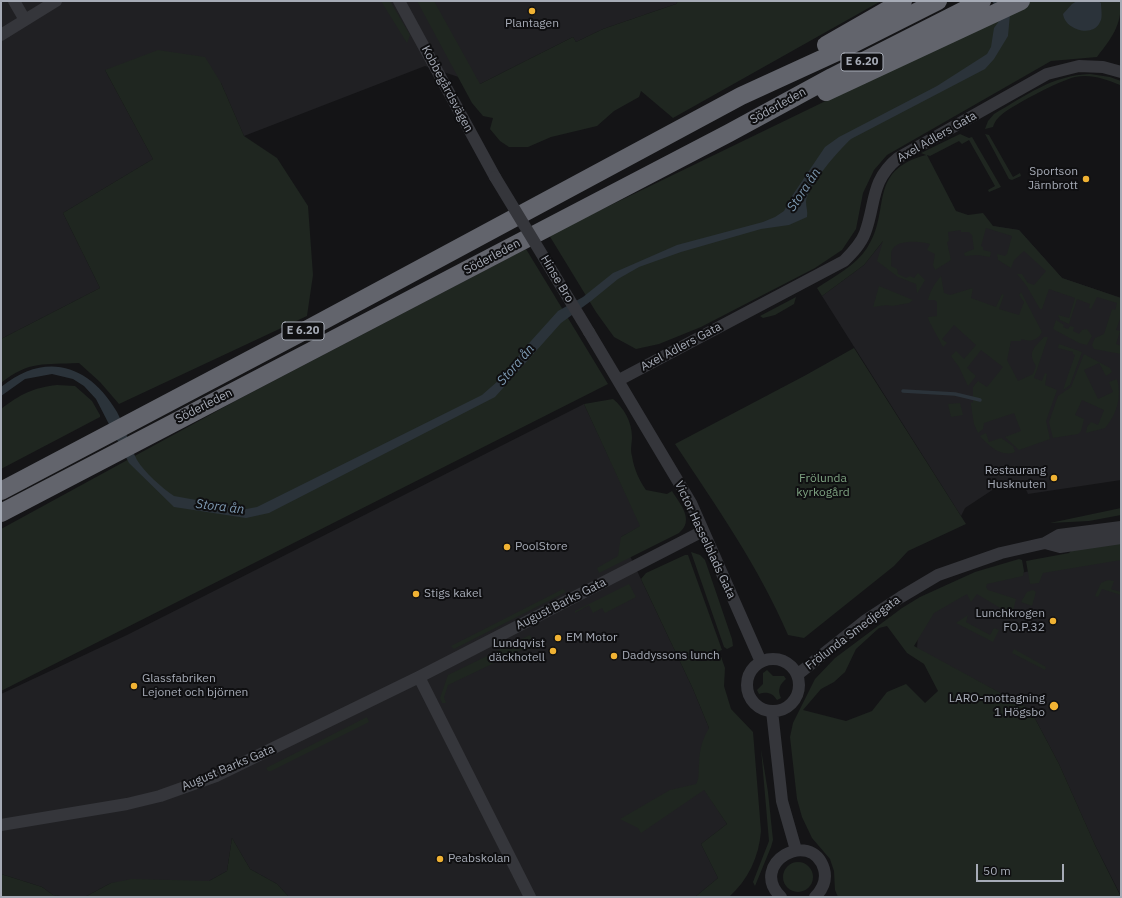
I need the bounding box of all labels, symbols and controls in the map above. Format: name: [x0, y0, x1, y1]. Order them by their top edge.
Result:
marker: Plantagen: [527, 6, 537, 16]
place label: Plantagen: [505, 17, 559, 31]
street label: Kobbegårdsvägen: [418, 43, 476, 135]
road number: E 6.20: [841, 53, 883, 71]
street label: Söderleden: [747, 85, 809, 127]
street label: Axel Adlers Gata: [895, 108, 979, 166]
water label: Stora ån: [784, 165, 824, 215]
place label: Sportson Järnbrott: [1028, 165, 1078, 193]
marker: Sportson Järnbrott: [1081, 174, 1091, 184]
street label: Söderleden: [461, 236, 523, 278]
street label: Hinse Bro: [537, 253, 577, 305]
street label: Axel Adlers Gata: [638, 320, 724, 374]
road number: E 6.20: [282, 322, 324, 340]
water label: Stora ån: [494, 341, 538, 389]
street label: Söderleden: [173, 386, 235, 426]
place label: Restaurang Husknuten: [985, 464, 1046, 492]
park label: Frölunda kyrkogård: [796, 472, 850, 500]
marker: Restaurang Husknuten: [1049, 473, 1059, 483]
street label: Victor Hasselblads Gata: [671, 479, 739, 601]
water label: Stora ån: [195, 496, 245, 518]
place label: PoolStore: [515, 540, 568, 554]
marker: PoolStore: [502, 542, 512, 552]
street label: August Barks Gata: [513, 575, 609, 633]
place label: Stigs kakel: [424, 587, 482, 601]
marker: Stigs kakel: [411, 589, 421, 599]
street label: Frölunda Smedjegata: [803, 593, 903, 673]
place label: Lunchkrogen FO.P.32: [976, 607, 1045, 635]
marker: Lunchkrogen FO.P.32: [1048, 616, 1058, 626]
place label: EM Motor: [566, 631, 617, 645]
marker: EM Motor: [553, 633, 563, 643]
place label: Lundqvist däckhotell: [489, 637, 545, 665]
marker: Lundqvist däckhotell: [548, 646, 558, 656]
place label: Daddyssons lunch: [622, 649, 720, 663]
marker: Daddyssons lunch: [609, 651, 619, 661]
place label: Glassfabriken Lejonet och björnen: [142, 672, 248, 700]
marker: Glassfabriken Lejonet och björnen: [129, 681, 139, 691]
place label: LARO-mottagning 1 Högsbo: [949, 692, 1045, 720]
marker: LARO-mottagning 1 Högsbo: [1048, 700, 1060, 712]
street label: August Barks Gata: [179, 742, 277, 794]
place label: Peabskolan: [448, 852, 510, 866]
marker: Peabskolan: [435, 854, 445, 864]
scale bar: [978, 856, 1066, 882]
text: 50 m: [983, 863, 1011, 878]

